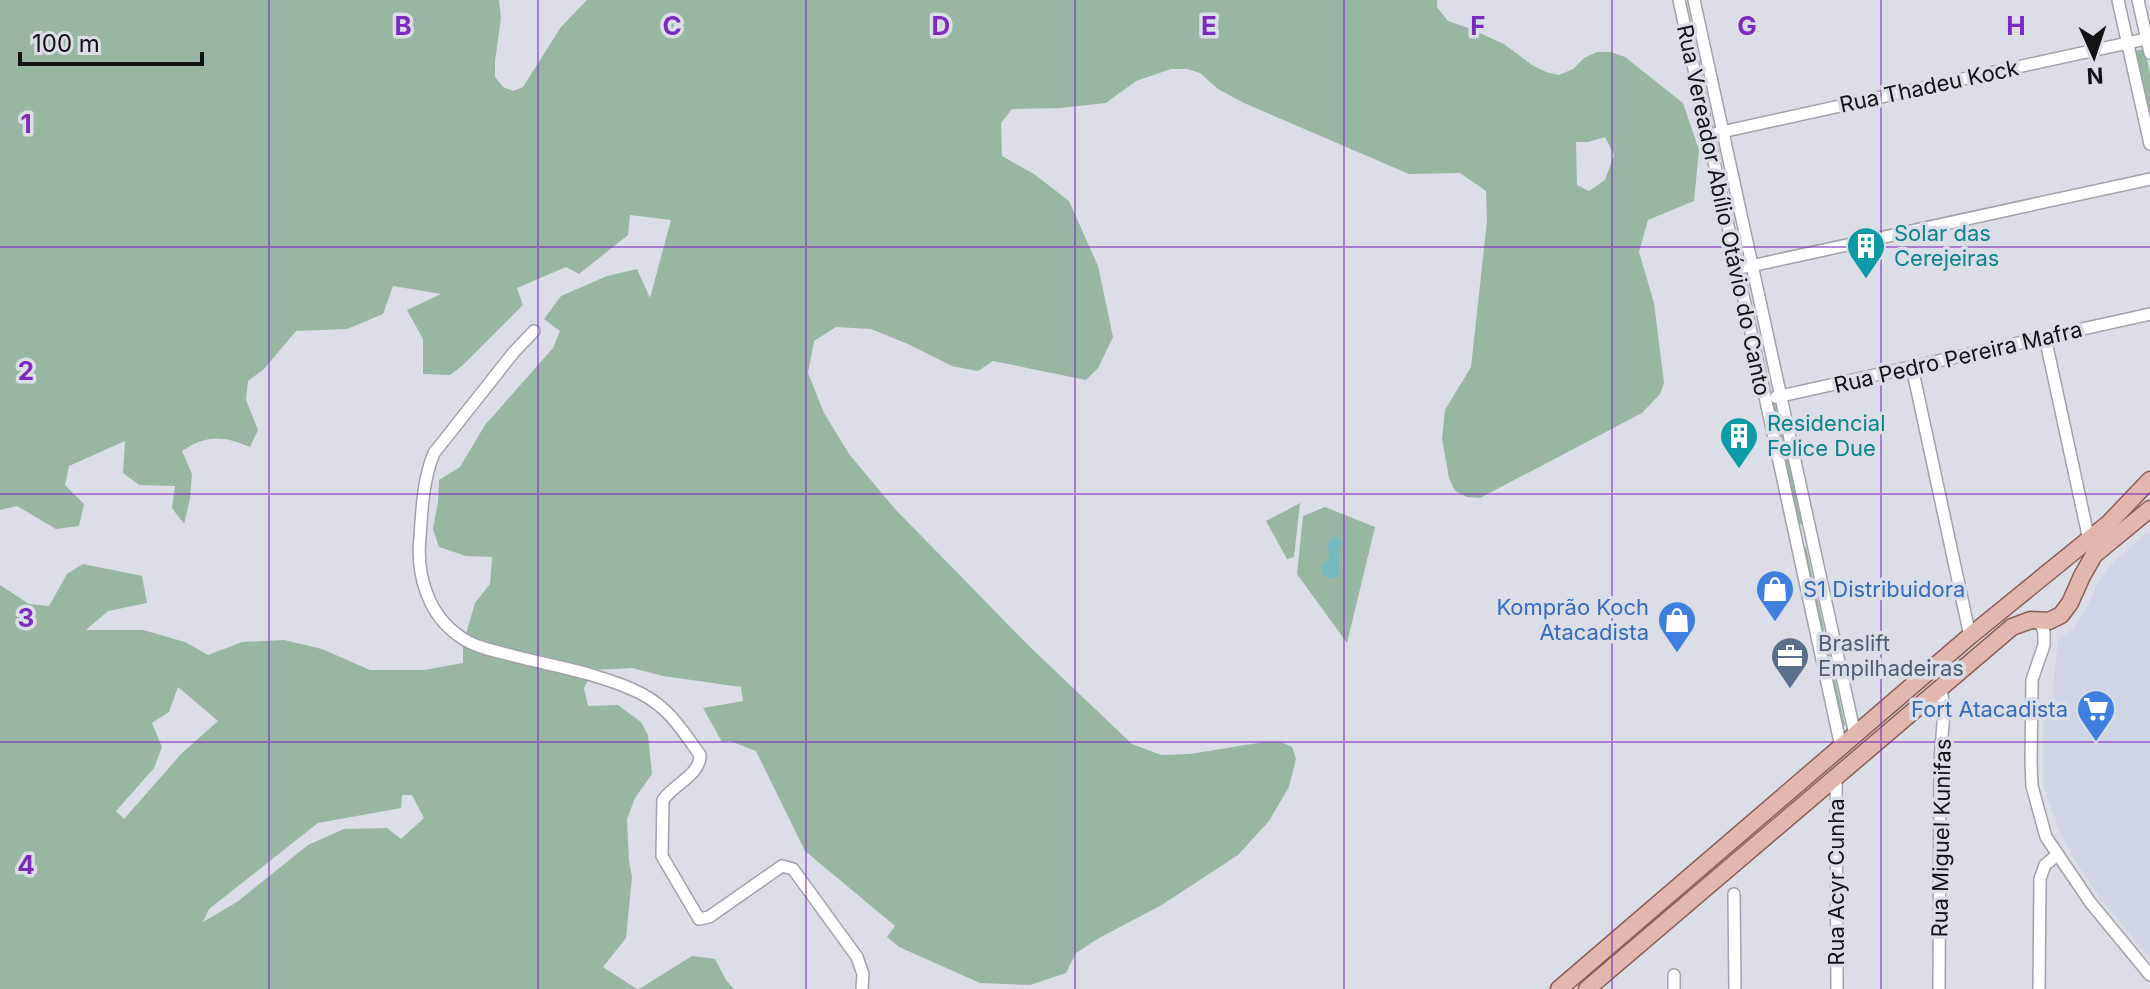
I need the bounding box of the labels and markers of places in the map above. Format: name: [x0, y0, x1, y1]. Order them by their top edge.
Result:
place label: Solar das Cerejeiras: [1894, 220, 1999, 271]
building icon: Solar das Cerejeiras: [1845, 225, 1887, 280]
place label: Residencial Felice Due: [1767, 410, 1885, 461]
building icon: Residencial Felice Due: [1718, 415, 1760, 470]
shop icon: S1 Distribuidora: [1754, 568, 1796, 623]
place label: S1 Distribuidora: [1803, 576, 1965, 602]
place label: Komprão Koch Atacadista: [1496, 594, 1649, 645]
shop icon: Komprão Koch Atacadista: [1656, 599, 1698, 654]
place label: Braslift Empilhadeiras: [1818, 630, 1964, 681]
office icon: Braslift Empilhadeiras: [1769, 635, 1811, 690]
supermarket icon: Fort Atacadista: [2075, 688, 2117, 743]
place label: Fort Atacadista: [1911, 696, 2068, 722]

